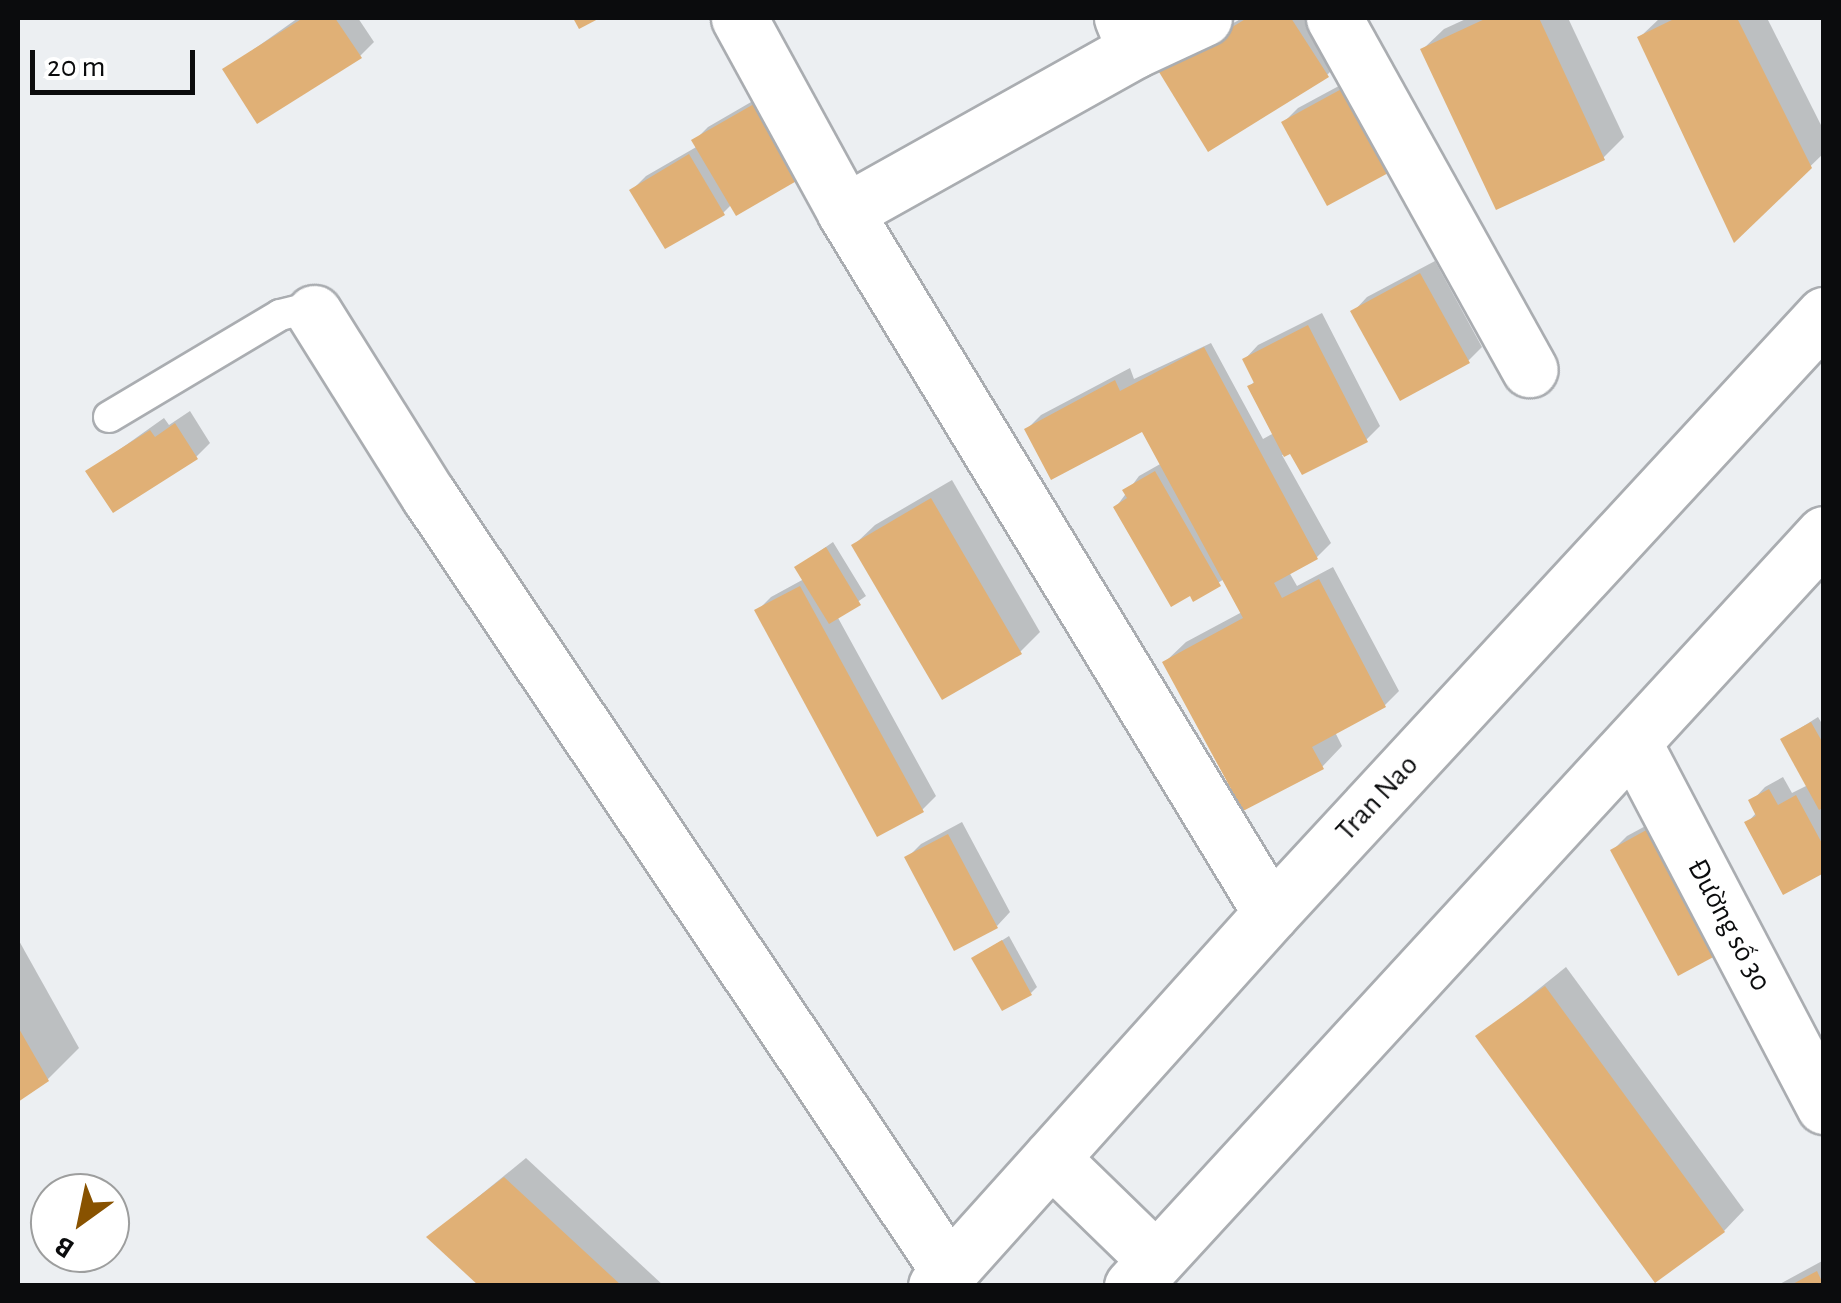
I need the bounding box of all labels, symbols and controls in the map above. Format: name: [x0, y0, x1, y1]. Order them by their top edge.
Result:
scale bar: [35, 30, 200, 92]
text: 20 m: [47, 52, 105, 82]
street label: Tran Nao: [1328, 747, 1426, 849]
street label: Đường số 30: [1679, 853, 1779, 997]
north arrow: [30, 1173, 130, 1273]
text: B: [50, 1230, 79, 1263]

